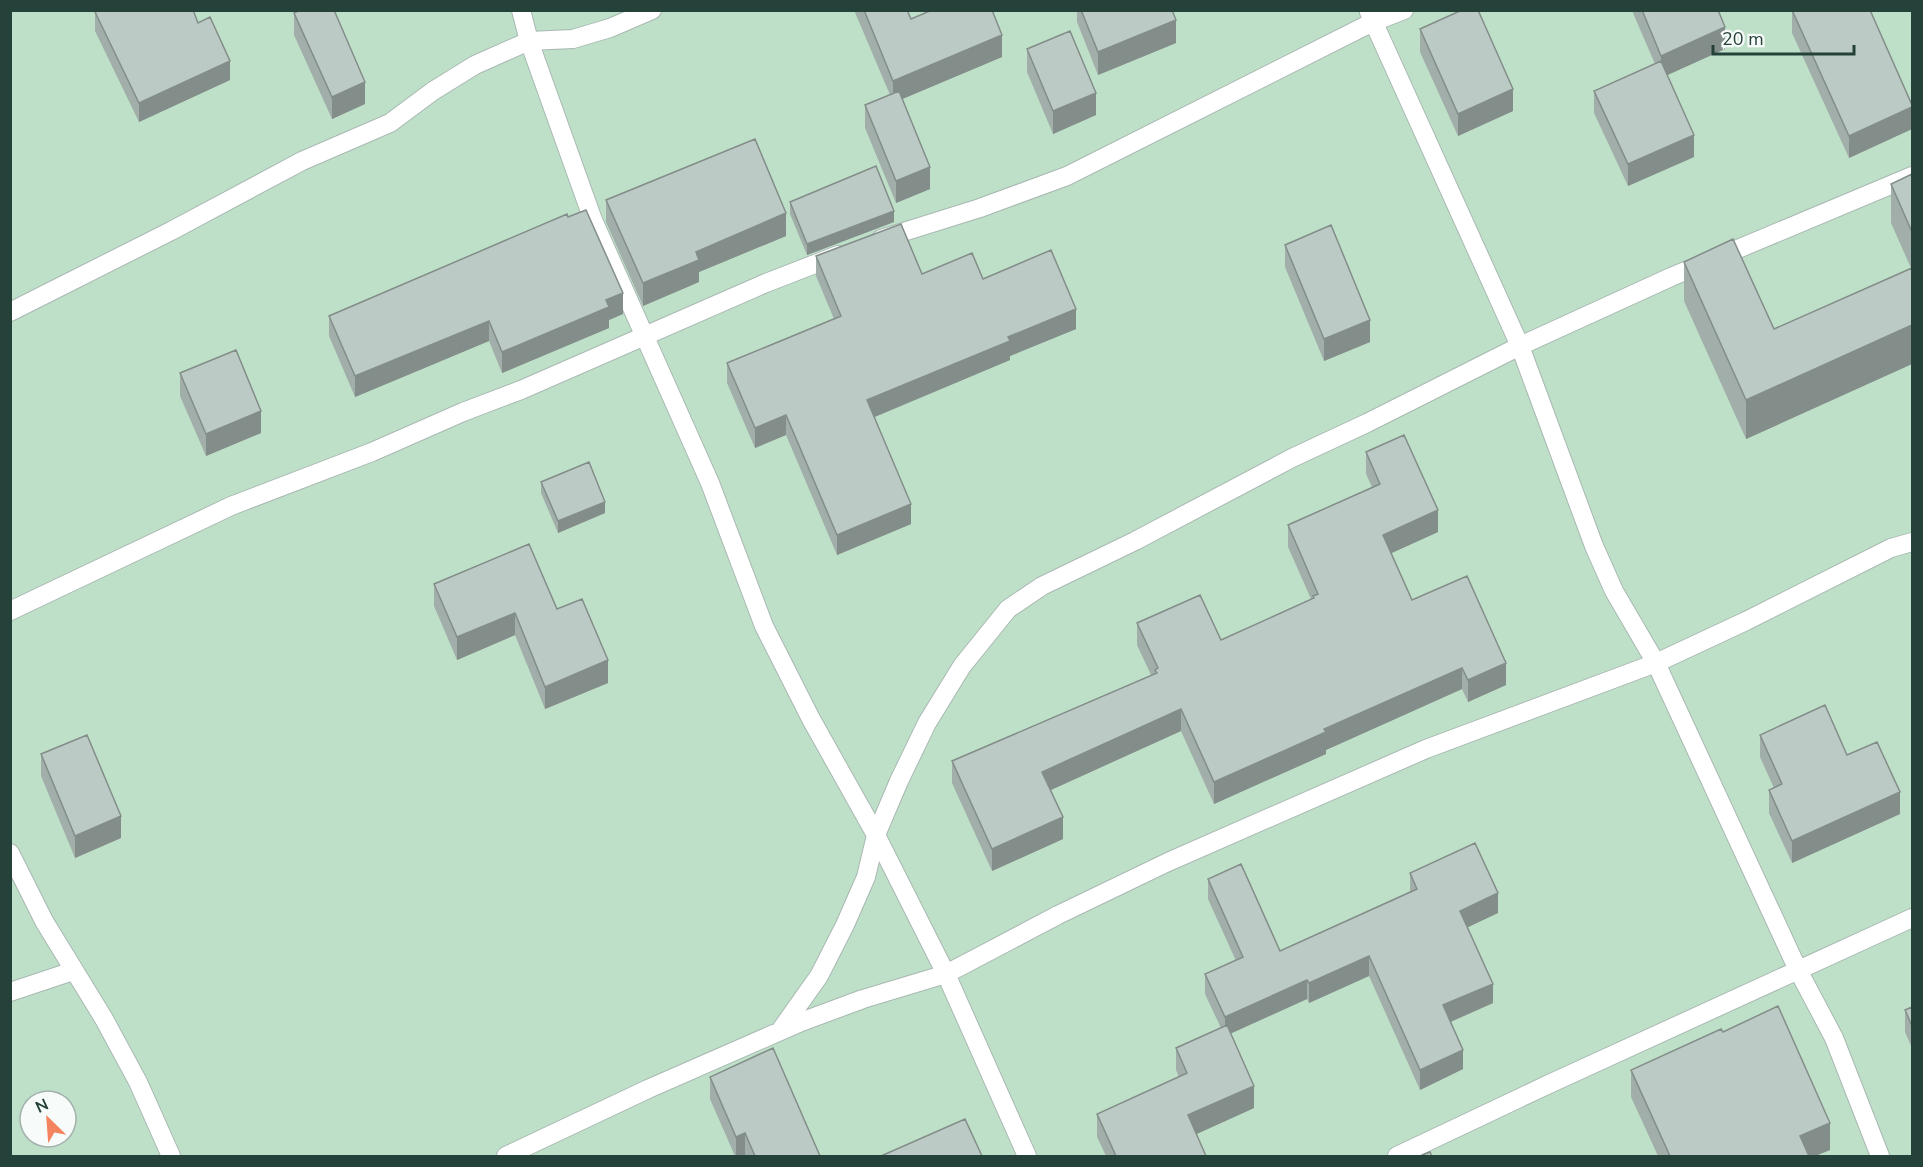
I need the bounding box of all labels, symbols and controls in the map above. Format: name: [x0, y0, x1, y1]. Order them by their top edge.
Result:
scale bar: [1713, 18, 1854, 56]
text: 20 m: [1722, 27, 1764, 51]
north arrow: [18, 1089, 78, 1149]
text: N: [32, 1094, 52, 1119]

